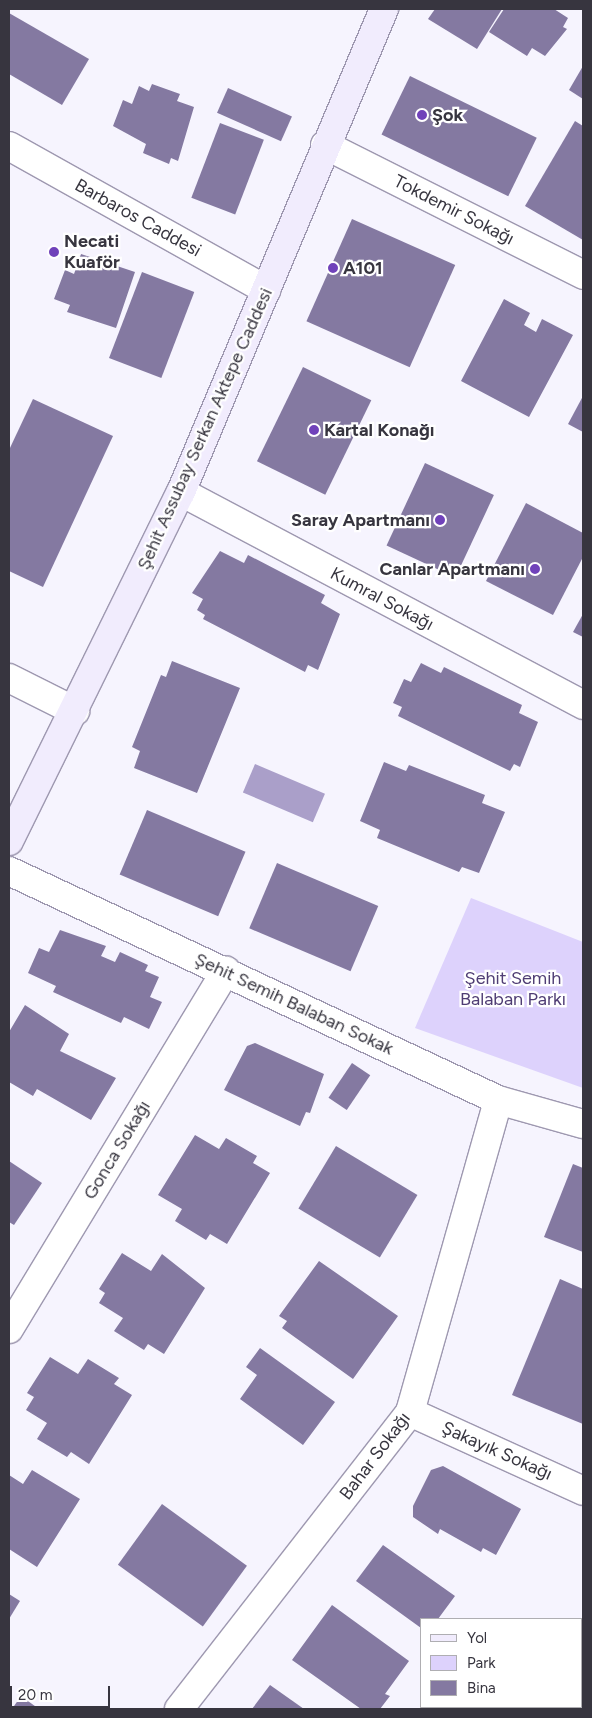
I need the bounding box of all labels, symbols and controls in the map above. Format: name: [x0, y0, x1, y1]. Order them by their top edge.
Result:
place label: Şok: [432, 104, 463, 126]
marker: Şok: [416, 109, 428, 121]
street label: Tokdemir Sokağı: [390, 170, 518, 250]
street label: Barbaros Caddesi: [71, 174, 205, 262]
place label: Necati Kuaför: [64, 231, 120, 274]
marker: Necati Kuaför: [48, 246, 60, 258]
place label: A101: [343, 257, 383, 279]
marker: A101: [327, 262, 339, 274]
street label: Şehit Assubay Serkan Aktepe Caddesi: [133, 285, 277, 573]
place label: Kartal Konağı: [324, 419, 435, 441]
marker: Kartal Konağı: [308, 424, 320, 436]
place label: Saray Apartmanı: [291, 509, 430, 531]
marker: Saray Apartmanı: [434, 514, 446, 526]
place label: Canlar Apartmanı: [379, 558, 525, 580]
street label: Kumral Sokağı: [327, 563, 437, 635]
marker: Canlar Apartmanı: [529, 563, 541, 575]
street label: Şehit Semih Balaban Sokak: [191, 948, 397, 1060]
park label: Şehit Semih Balaban Parkı: [460, 968, 566, 1011]
street label: Gonca Sokağı: [79, 1097, 155, 1203]
street label: Bahar Sokağı: [335, 1408, 415, 1504]
street label: Şakayık Sokağı: [438, 1417, 556, 1485]
legend: [420, 1618, 582, 1708]
text: Yol: [467, 1629, 487, 1647]
text: Park: [467, 1654, 496, 1672]
scale bar: [12, 1676, 112, 1708]
text: Bina: [467, 1679, 496, 1697]
text: 20 m: [18, 1686, 52, 1704]

